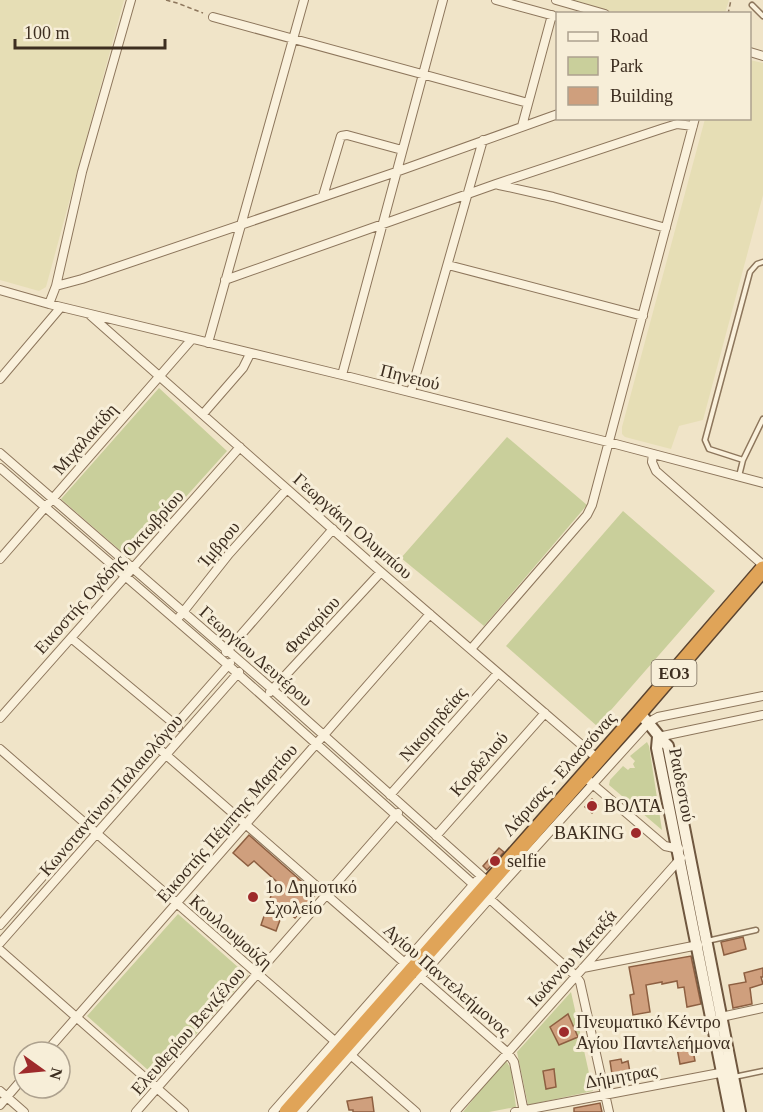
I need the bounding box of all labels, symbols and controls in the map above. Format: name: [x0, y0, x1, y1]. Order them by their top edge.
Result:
scale bar: [15, 12, 165, 50]
legend: [556, 12, 751, 120]
text: 100 m: [24, 23, 70, 43]
text: Road: [610, 26, 648, 46]
text: Park: [610, 56, 643, 76]
text: Building: [610, 86, 673, 106]
street label: Πηνειού: [378, 360, 442, 394]
street label: Μιχαλακίδη: [49, 399, 121, 479]
street label: Γεωργάκη Ολυμπίου: [289, 469, 417, 583]
street label: Εικοστής Ογδόης Οκτωβρίου: [30, 486, 188, 658]
street label: Ίμβρου: [194, 517, 244, 572]
street label: Φαναρίου: [280, 592, 344, 658]
street label: Γεωργίου Δευτέρου: [196, 602, 316, 710]
road number: ΕΟ3: [652, 660, 696, 686]
street label: Νικομηδείας: [395, 683, 471, 765]
street label: Λάρισας - Ελασσόνας: [498, 708, 620, 840]
street label: Κωνσταντίνου Παλαιολόγου: [35, 710, 187, 880]
street label: Κορδελιού: [446, 728, 512, 800]
street label: Εικοστής Πέμπτης Μαρτίου: [153, 740, 301, 906]
street label: Ραιδεστού: [665, 746, 699, 824]
place label: ΒΟΛΤΑ: [604, 796, 662, 816]
marker: ΒΟΛΤΑ: [585, 799, 599, 813]
place label: BAKING: [554, 823, 624, 843]
marker: BAKING: [629, 826, 643, 840]
place label: selfie: [507, 851, 546, 871]
marker: selfie: [488, 854, 502, 868]
place label: 1o Δημοτικό Σχολείο: [265, 877, 357, 918]
marker: 1o Δημοτικό Σχολείο: [246, 890, 260, 904]
street label: Κουλουψούζη: [186, 891, 276, 973]
street label: Ιωάννου Μεταξά: [523, 905, 621, 1010]
street label: Αγίου Παντελεήμονος: [380, 920, 514, 1040]
street label: Ελευθερίου Βενιζέλου: [127, 963, 249, 1099]
place label: Πνευματικό Κέντρο Αγίου Παντελεήμονα: [576, 1012, 731, 1053]
marker: Πνευματικό Κέντρο Αγίου Παντελεήμονα: [557, 1025, 571, 1039]
north arrow: [12, 1040, 72, 1100]
street label: Δήμητρας: [583, 1060, 659, 1092]
text: N: [46, 1066, 66, 1082]

